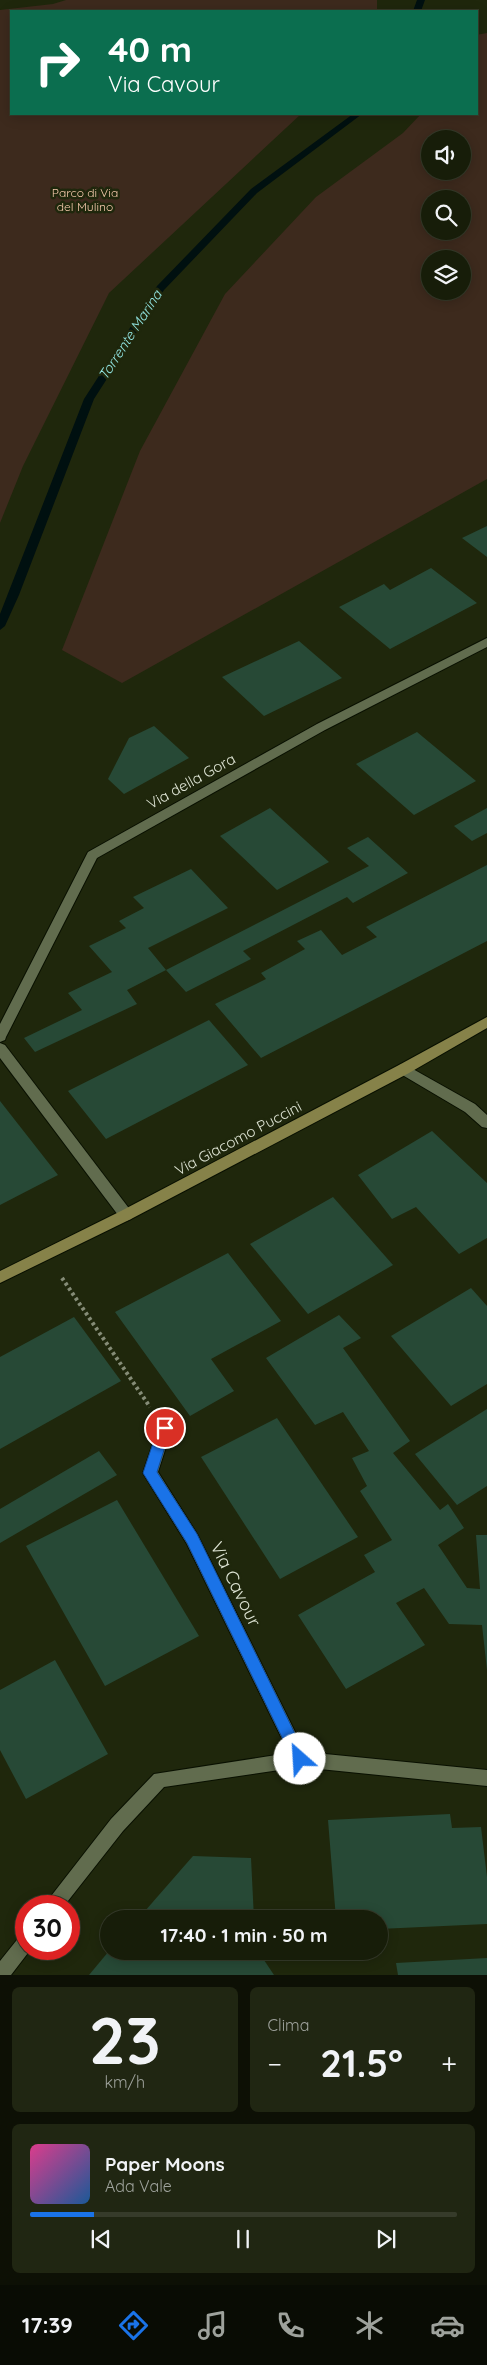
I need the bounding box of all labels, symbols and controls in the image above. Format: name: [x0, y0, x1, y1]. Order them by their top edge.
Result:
text: 40 m: [108, 27, 192, 71]
icon: right: [25, 30, 90, 95]
text: Via Cavour: [108, 70, 220, 98]
map controls: [421, 130, 471, 300]
button: sound: [421, 130, 471, 180]
park label: Parco di Via del Mulino: [52, 185, 118, 214]
button: search: [421, 190, 471, 240]
button: layers: [421, 250, 471, 300]
water label: Torrente Marina: [94, 286, 166, 383]
street label: Via della Gora: [143, 749, 239, 813]
street label: Via Giacomo Puccini: [171, 1097, 305, 1179]
pin: [144, 1407, 186, 1449]
icon: arrive: [151, 1414, 179, 1442]
street label: Via Cavour: [206, 1538, 266, 1630]
position arrow: [273, 1732, 325, 1784]
speed limit sign: 30: [15, 1895, 80, 1960]
text: 17:40 · 1 min · 50 m: [160, 1923, 328, 1947]
text: 23: [89, 1999, 161, 2080]
text: Clima: [268, 2015, 309, 2035]
text: 21.5°: [320, 2039, 403, 2087]
text: −: [268, 2046, 282, 2081]
text: +: [441, 2046, 457, 2081]
text: km/h: [104, 2072, 145, 2092]
text: Paper Moons: [105, 2152, 225, 2176]
text: Ada Vale: [105, 2176, 172, 2196]
icon: previous: [87, 2225, 115, 2253]
icon: pause: [229, 2225, 257, 2253]
icon: next: [372, 2225, 400, 2253]
icon: directions: [116, 2308, 151, 2343]
icon: music: [195, 2308, 230, 2343]
icon: phone: [273, 2308, 308, 2343]
icon: climate: [352, 2308, 387, 2343]
icon: car: [430, 2308, 465, 2343]
text: 17:39: [22, 2311, 73, 2339]

